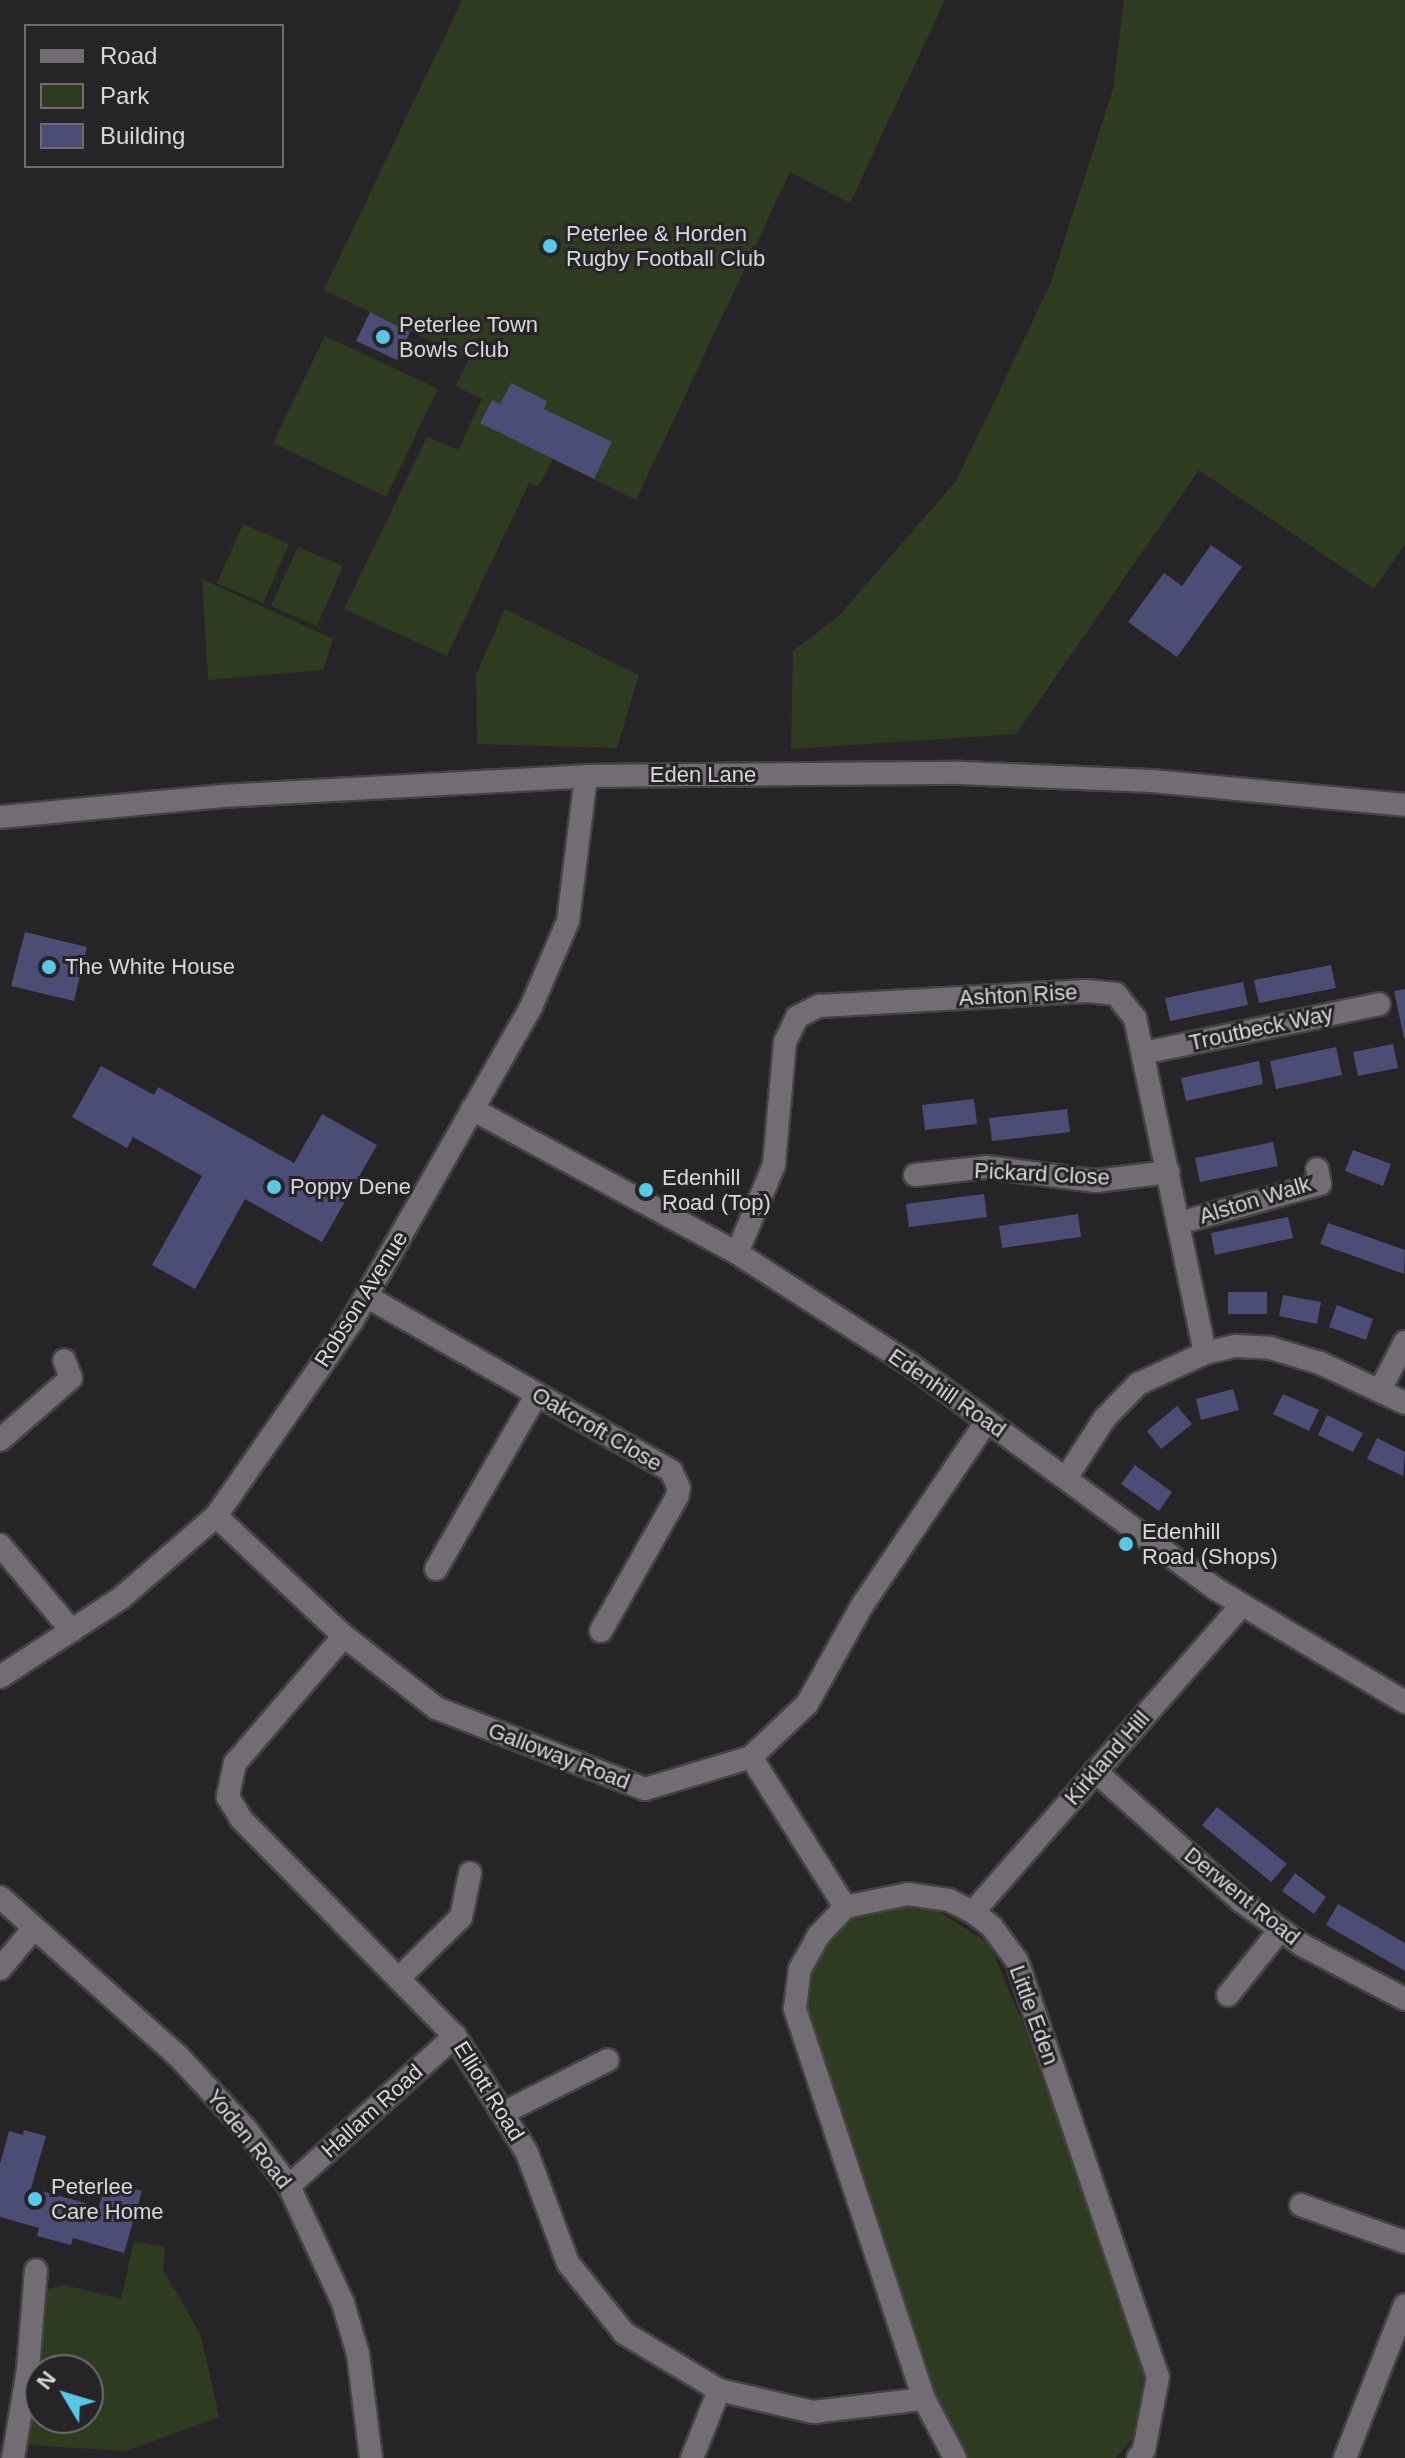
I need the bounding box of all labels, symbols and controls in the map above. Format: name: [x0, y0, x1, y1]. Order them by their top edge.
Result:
legend: [24, 24, 284, 168]
text: Road: [100, 42, 157, 69]
text: Park: [100, 82, 149, 109]
text: Building: [100, 122, 185, 149]
place label: Peterlee & Horden Rugby Football Club: [566, 220, 765, 272]
marker: Peterlee & Horden Rugby Football Club: [541, 237, 559, 255]
place label: Peterlee Town Bowls Club: [399, 311, 538, 362]
marker: Peterlee Town Bowls Club: [374, 328, 392, 346]
street label: Eden Lane: [650, 762, 756, 788]
place label: The White House: [65, 954, 235, 980]
marker: The White House: [40, 958, 58, 976]
street label: Ashton Rise: [958, 979, 1078, 1011]
street label: Troutbeck Way: [1187, 1000, 1335, 1056]
street label: Pickard Close: [974, 1157, 1110, 1191]
place label: Edenhill Road (Top): [662, 1164, 771, 1216]
street label: Alston Walk: [1196, 1171, 1314, 1229]
place label: Poppy Dene: [290, 1174, 411, 1200]
marker: Poppy Dene: [265, 1178, 283, 1196]
marker: Edenhill Road (Top): [637, 1181, 655, 1199]
street label: Robson Avenue: [308, 1226, 414, 1372]
street label: Edenhill Road: [883, 1343, 1011, 1443]
street label: Oakcroft Close: [527, 1381, 667, 1477]
place label: Edenhill Road (Shops): [1142, 1518, 1278, 1570]
marker: Edenhill Road (Shops): [1117, 1535, 1135, 1553]
street label: Kirkland Hill: [1059, 1706, 1155, 1810]
street label: Galloway Road: [485, 1717, 633, 1795]
street label: Derwent Road: [1179, 1841, 1305, 1951]
street label: Little Eden: [1004, 1962, 1064, 2068]
street label: Elliott Road: [448, 2036, 530, 2146]
street label: Hallam Road: [316, 2059, 428, 2163]
street label: Yoden Road: [201, 2084, 297, 2194]
place label: Peterlee Care Home: [51, 2173, 163, 2224]
marker: Peterlee Care Home: [26, 2190, 44, 2208]
north arrow: [24, 2354, 104, 2434]
text: N: [32, 2366, 61, 2394]

